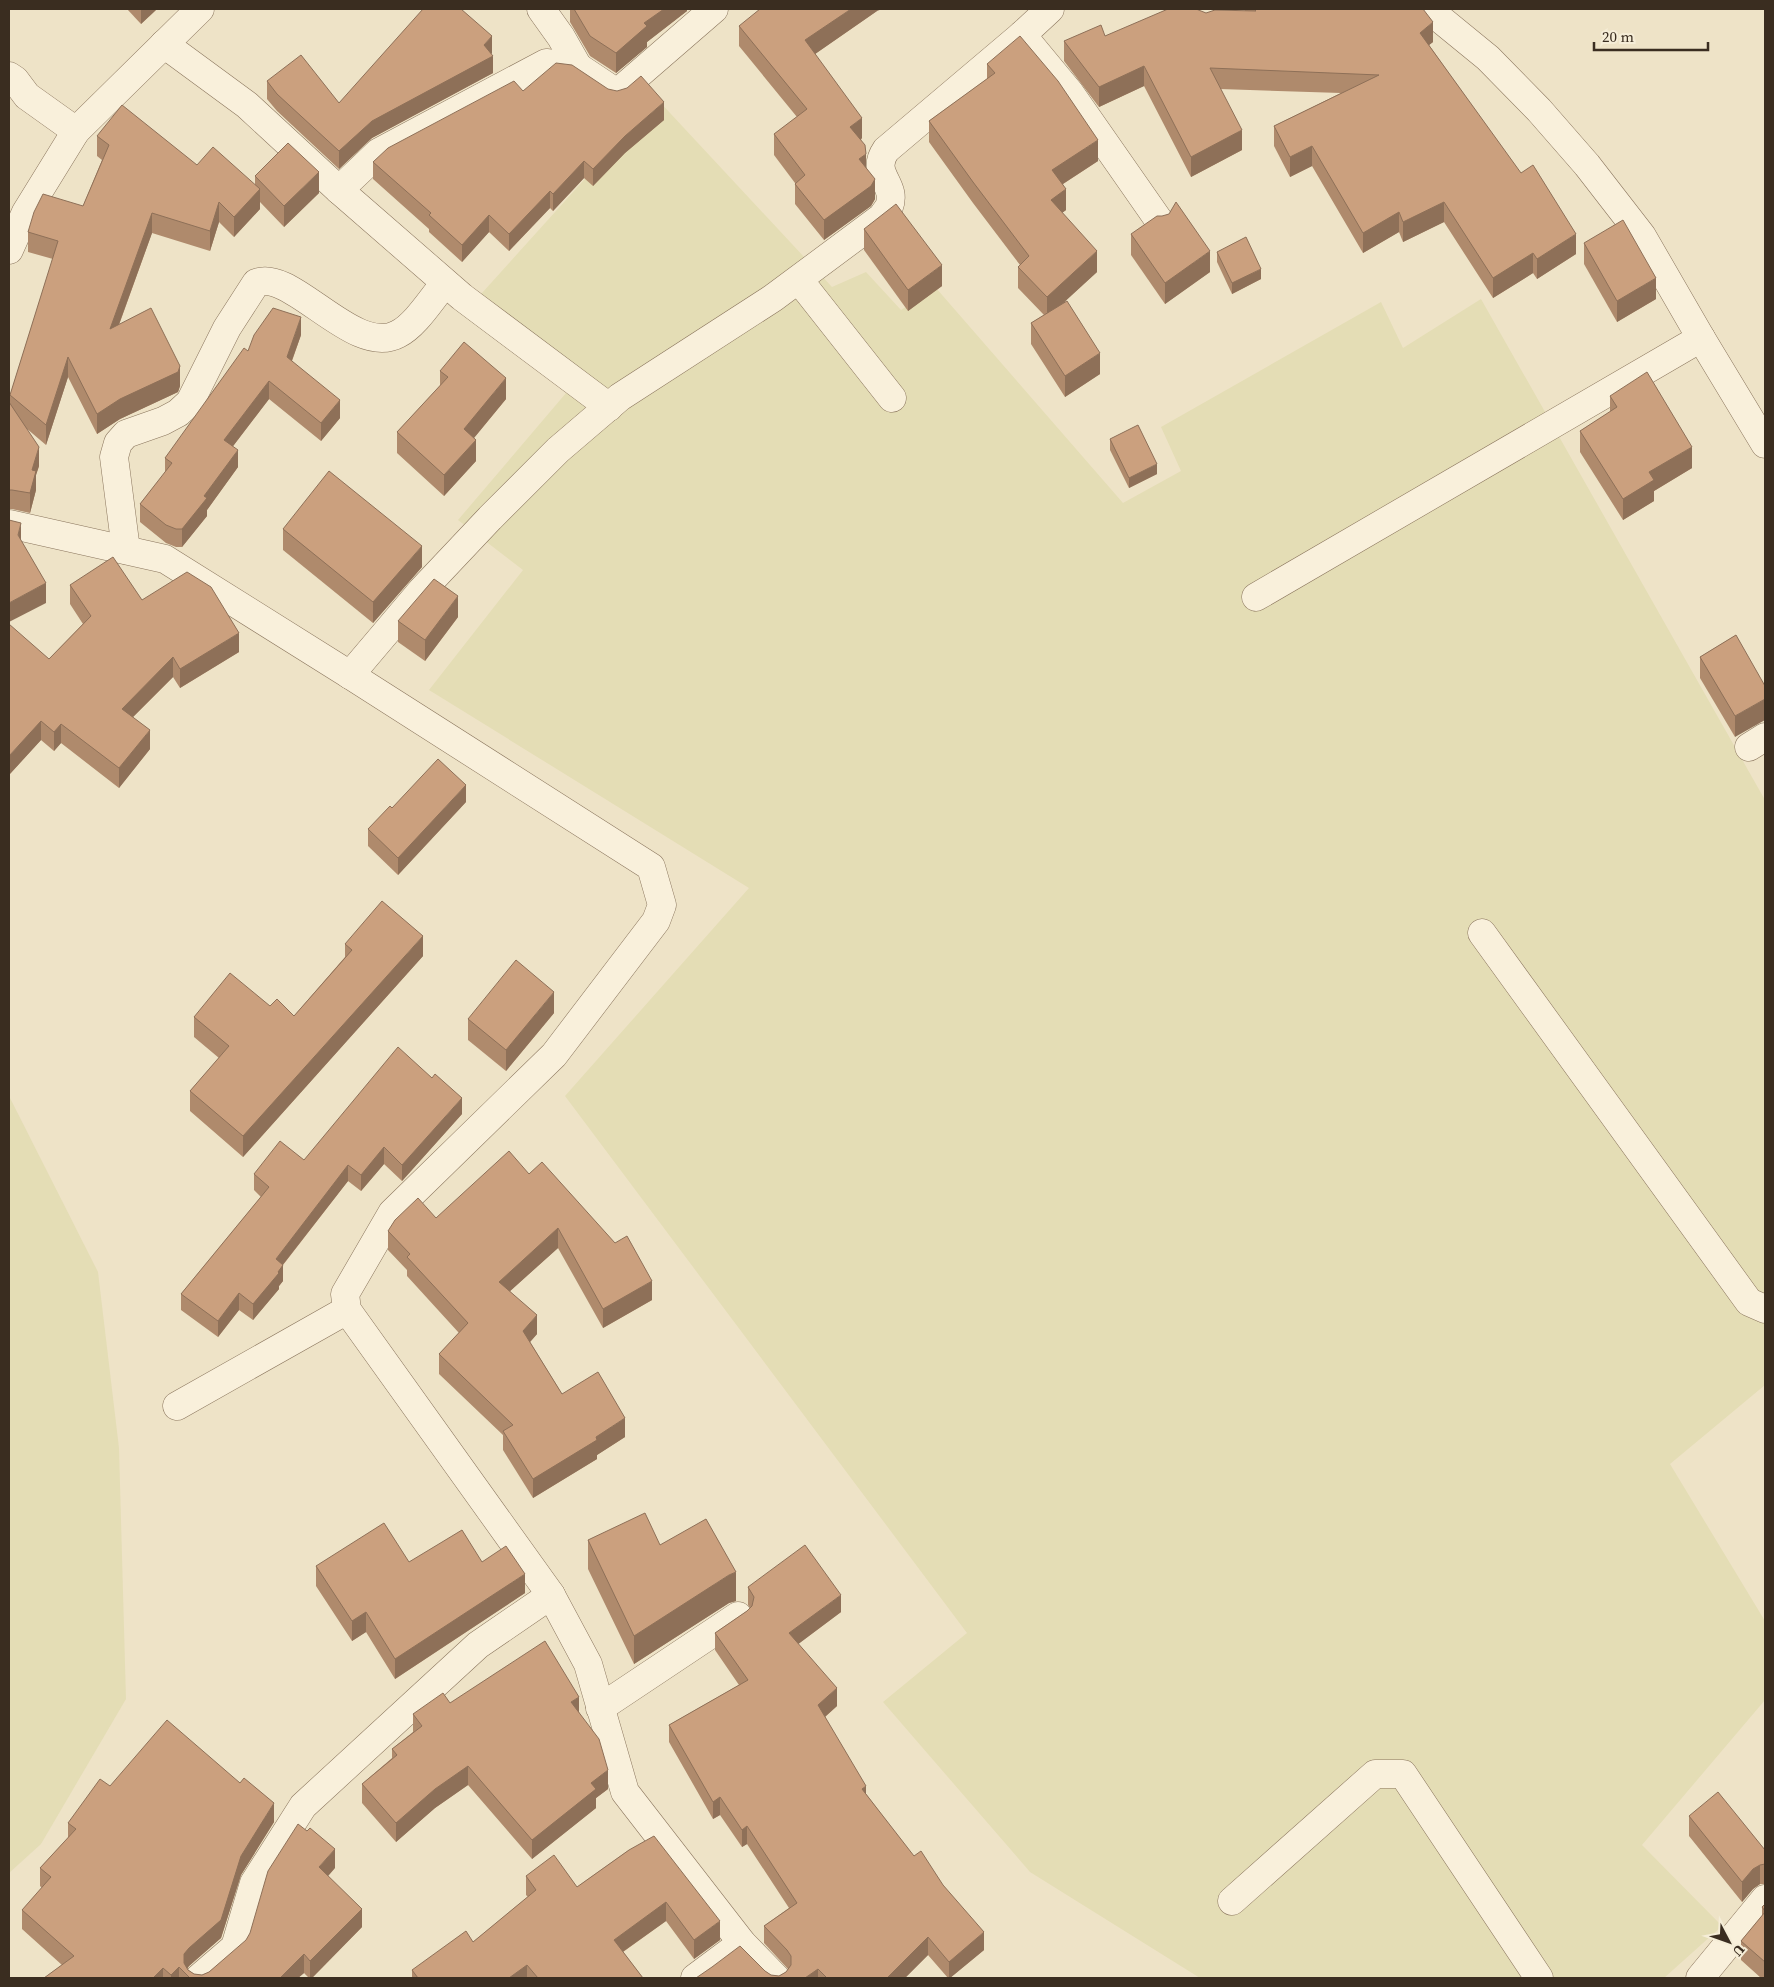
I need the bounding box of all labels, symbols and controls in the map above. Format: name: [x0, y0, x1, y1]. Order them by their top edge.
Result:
scale bar: [1594, 20, 1708, 52]
text: 20 m: [1602, 26, 1634, 47]
north arrow: [1704, 1917, 1754, 1967]
text: U: [1728, 1940, 1750, 1961]

